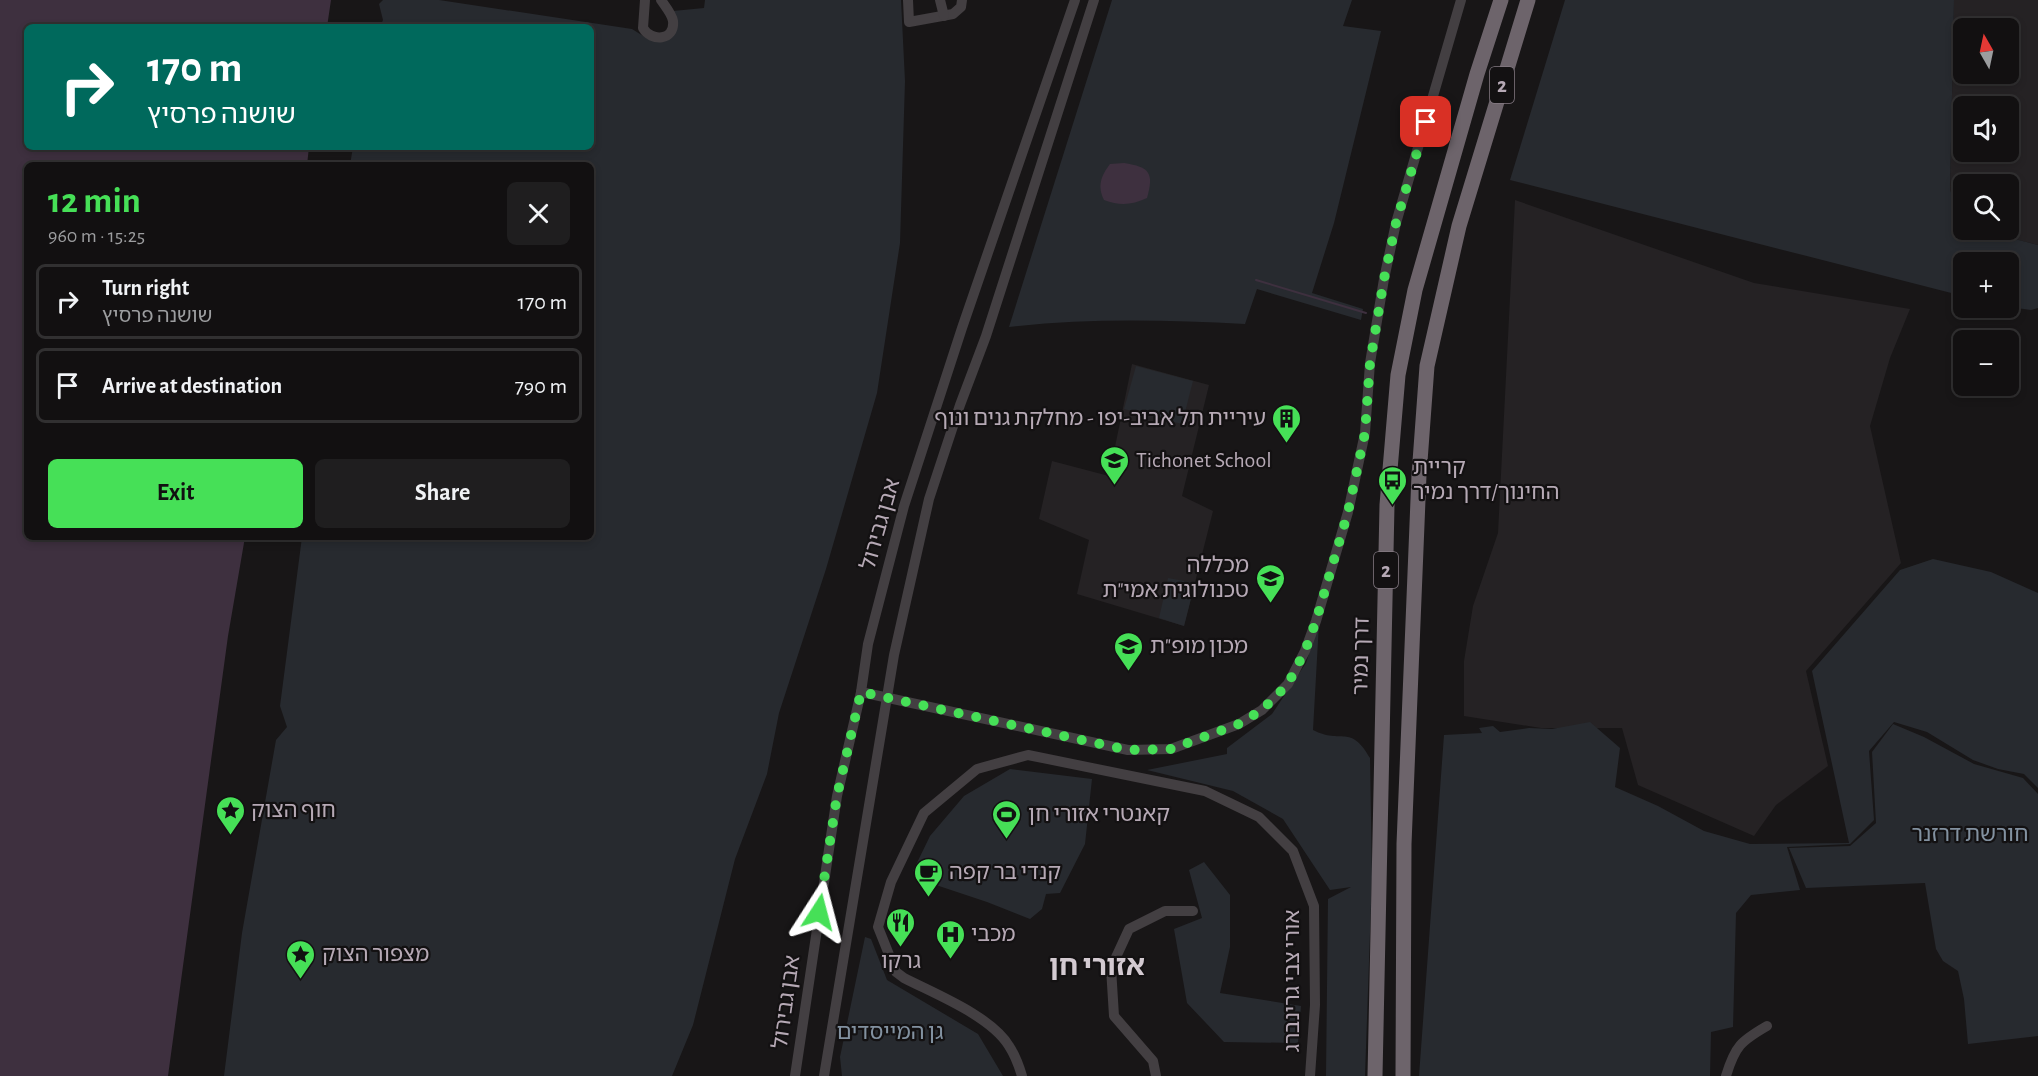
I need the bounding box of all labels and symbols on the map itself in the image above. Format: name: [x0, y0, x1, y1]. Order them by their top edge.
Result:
north arrow: [1953, 18, 2019, 84]
road number: 2: [1490, 67, 1514, 103]
pin: [1400, 96, 1451, 147]
building icon: עיריית תל אביב-יפו - מחלקת גנים ונוף: [1271, 402, 1303, 444]
place label: עיריית תל אביב-יפו - מחלקת גנים ונוף: [934, 407, 1266, 429]
school or university icon: Tichonet School: [1099, 444, 1131, 486]
place label: Tichonet School: [1136, 449, 1272, 471]
place label: קריית החינוך/דרך נמיר: [1413, 456, 1559, 503]
bus stop icon: קריית החינוך/דרך נמיר: [1376, 464, 1408, 506]
street label: אבן גבירול: [856, 476, 904, 572]
road number: 2: [1374, 552, 1398, 588]
place label: מכללה טכנולוגית אמי"ת: [1102, 554, 1249, 601]
school or university icon: מכללה טכנולוגית אמי"ת: [1254, 562, 1286, 604]
street label: דרך נמיר: [1349, 617, 1373, 695]
school or university icon: מכון מופ"ת: [1113, 630, 1145, 672]
place label: מכון מופ"ת: [1150, 635, 1248, 657]
place icon: חוף הצוק: [214, 794, 246, 836]
sports icon: קאנטרי אזורי חן: [991, 798, 1023, 840]
place label: חוף הצוק: [251, 799, 336, 821]
place label: קאנטרי אזורי חן: [1028, 803, 1170, 825]
park label: חורשת דרזנר: [1912, 823, 2028, 845]
cafe icon: קנדי בר קפה: [912, 856, 944, 898]
place label: קנדי בר קפה: [949, 861, 1061, 883]
position arrow: [787, 880, 851, 944]
restaurant icon: גרקו: [885, 906, 917, 948]
street label: אורי צבי גרינברג: [1281, 910, 1303, 1052]
hospital icon: מכבי: [934, 918, 966, 960]
place label: מכבי: [971, 923, 1015, 945]
place icon: מצפור הצוק: [285, 938, 317, 980]
place label: מצפור הצוק: [322, 943, 429, 965]
place label: גרקו: [881, 950, 921, 972]
district label: אזורי חן: [1049, 953, 1145, 981]
street label: אבן גבירול: [769, 954, 803, 1050]
park label: גן המייסדים: [836, 1021, 944, 1043]

